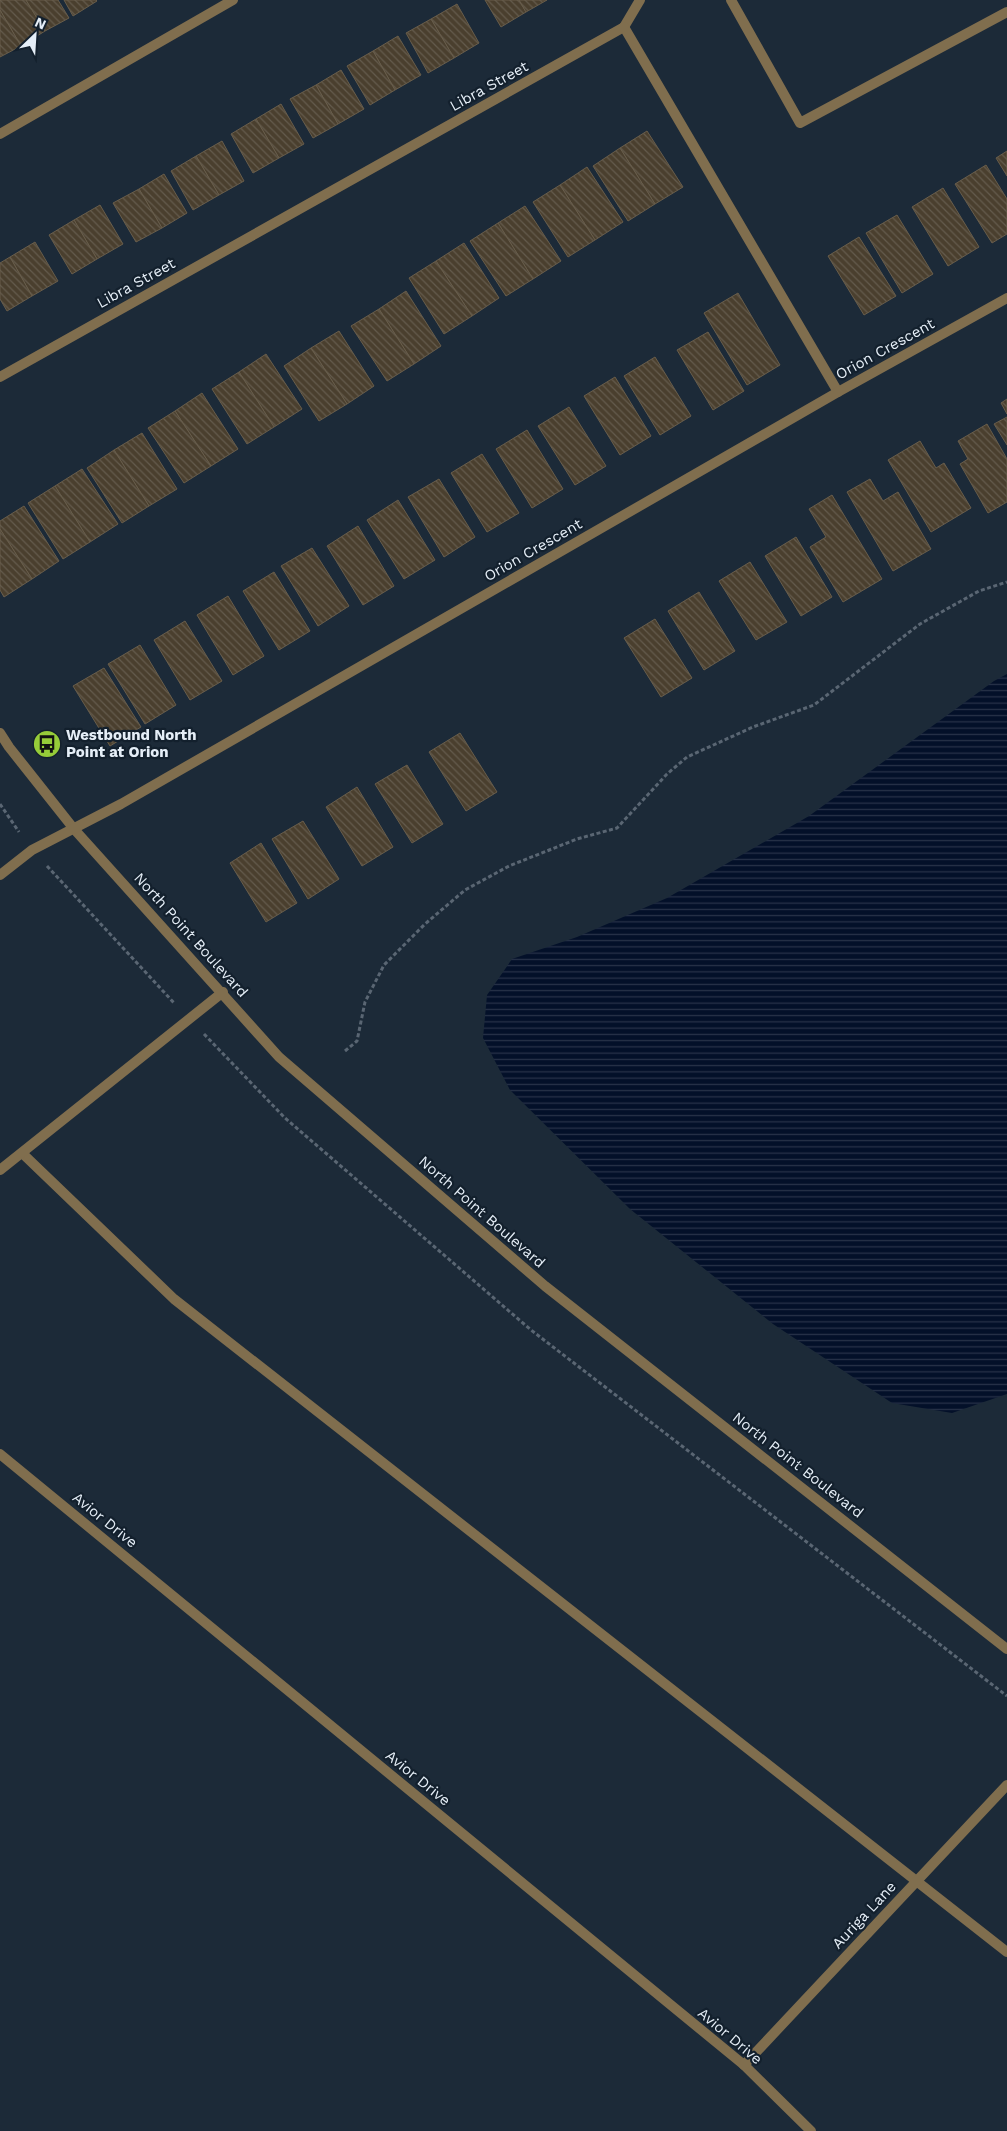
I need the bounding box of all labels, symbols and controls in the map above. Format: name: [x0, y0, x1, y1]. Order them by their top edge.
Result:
north arrow: [10, 10, 60, 60]
text: N: [32, 14, 49, 33]
street label: Libra Street: [447, 57, 532, 115]
street label: Libra Street: [94, 254, 179, 312]
street label: Orion Crescent: [833, 314, 938, 384]
street label: Orion Crescent: [481, 514, 586, 585]
place label: Westbound North Point at Orion: [66, 726, 197, 761]
bus stop icon: Westbound North Point at Orion: [32, 729, 62, 759]
street label: North Point Boulevard: [130, 869, 252, 1001]
street label: North Point Boulevard: [415, 1152, 549, 1272]
street label: North Point Boulevard: [729, 1408, 867, 1522]
street label: Avior Drive: [69, 1488, 141, 1552]
street label: Avior Drive: [382, 1746, 454, 1810]
street label: Auriga Lane: [828, 1877, 900, 1953]
street label: Avior Drive: [694, 2004, 766, 2068]

